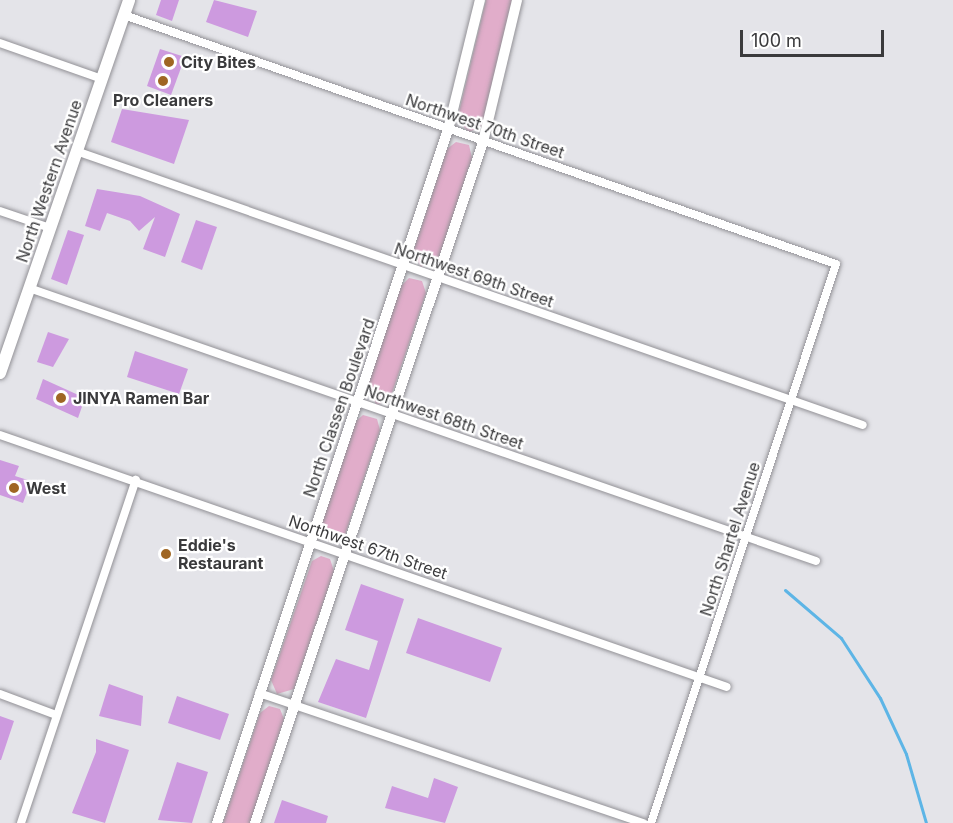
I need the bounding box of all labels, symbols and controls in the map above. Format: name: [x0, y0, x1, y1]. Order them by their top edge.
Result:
scale bar: [743, 18, 887, 56]
text: 100 m: [751, 30, 802, 51]
place label: City Bites: [181, 52, 256, 72]
marker: City Bites: [162, 55, 176, 69]
marker: Pro Cleaners: [156, 74, 170, 88]
place label: Pro Cleaners: [113, 90, 213, 110]
street label: Northwest 70th Street: [403, 90, 567, 162]
street label: North Western Avenue: [12, 97, 86, 265]
street label: Northwest 69th Street: [392, 239, 556, 311]
street label: North Classen Boulevard: [299, 316, 379, 500]
street label: Northwest 68th Street: [362, 381, 526, 453]
place label: JINYA Ramen Bar: [73, 388, 209, 408]
marker: JINYA Ramen Bar: [54, 391, 68, 405]
street label: North Shartel Avenue: [696, 459, 764, 619]
place label: West: [26, 478, 66, 498]
marker: West: [7, 481, 21, 495]
street label: Northwest 67th Street: [286, 511, 450, 583]
place label: Eddie's Restaurant: [178, 535, 263, 573]
marker: Eddie's Restaurant: [159, 547, 173, 561]

